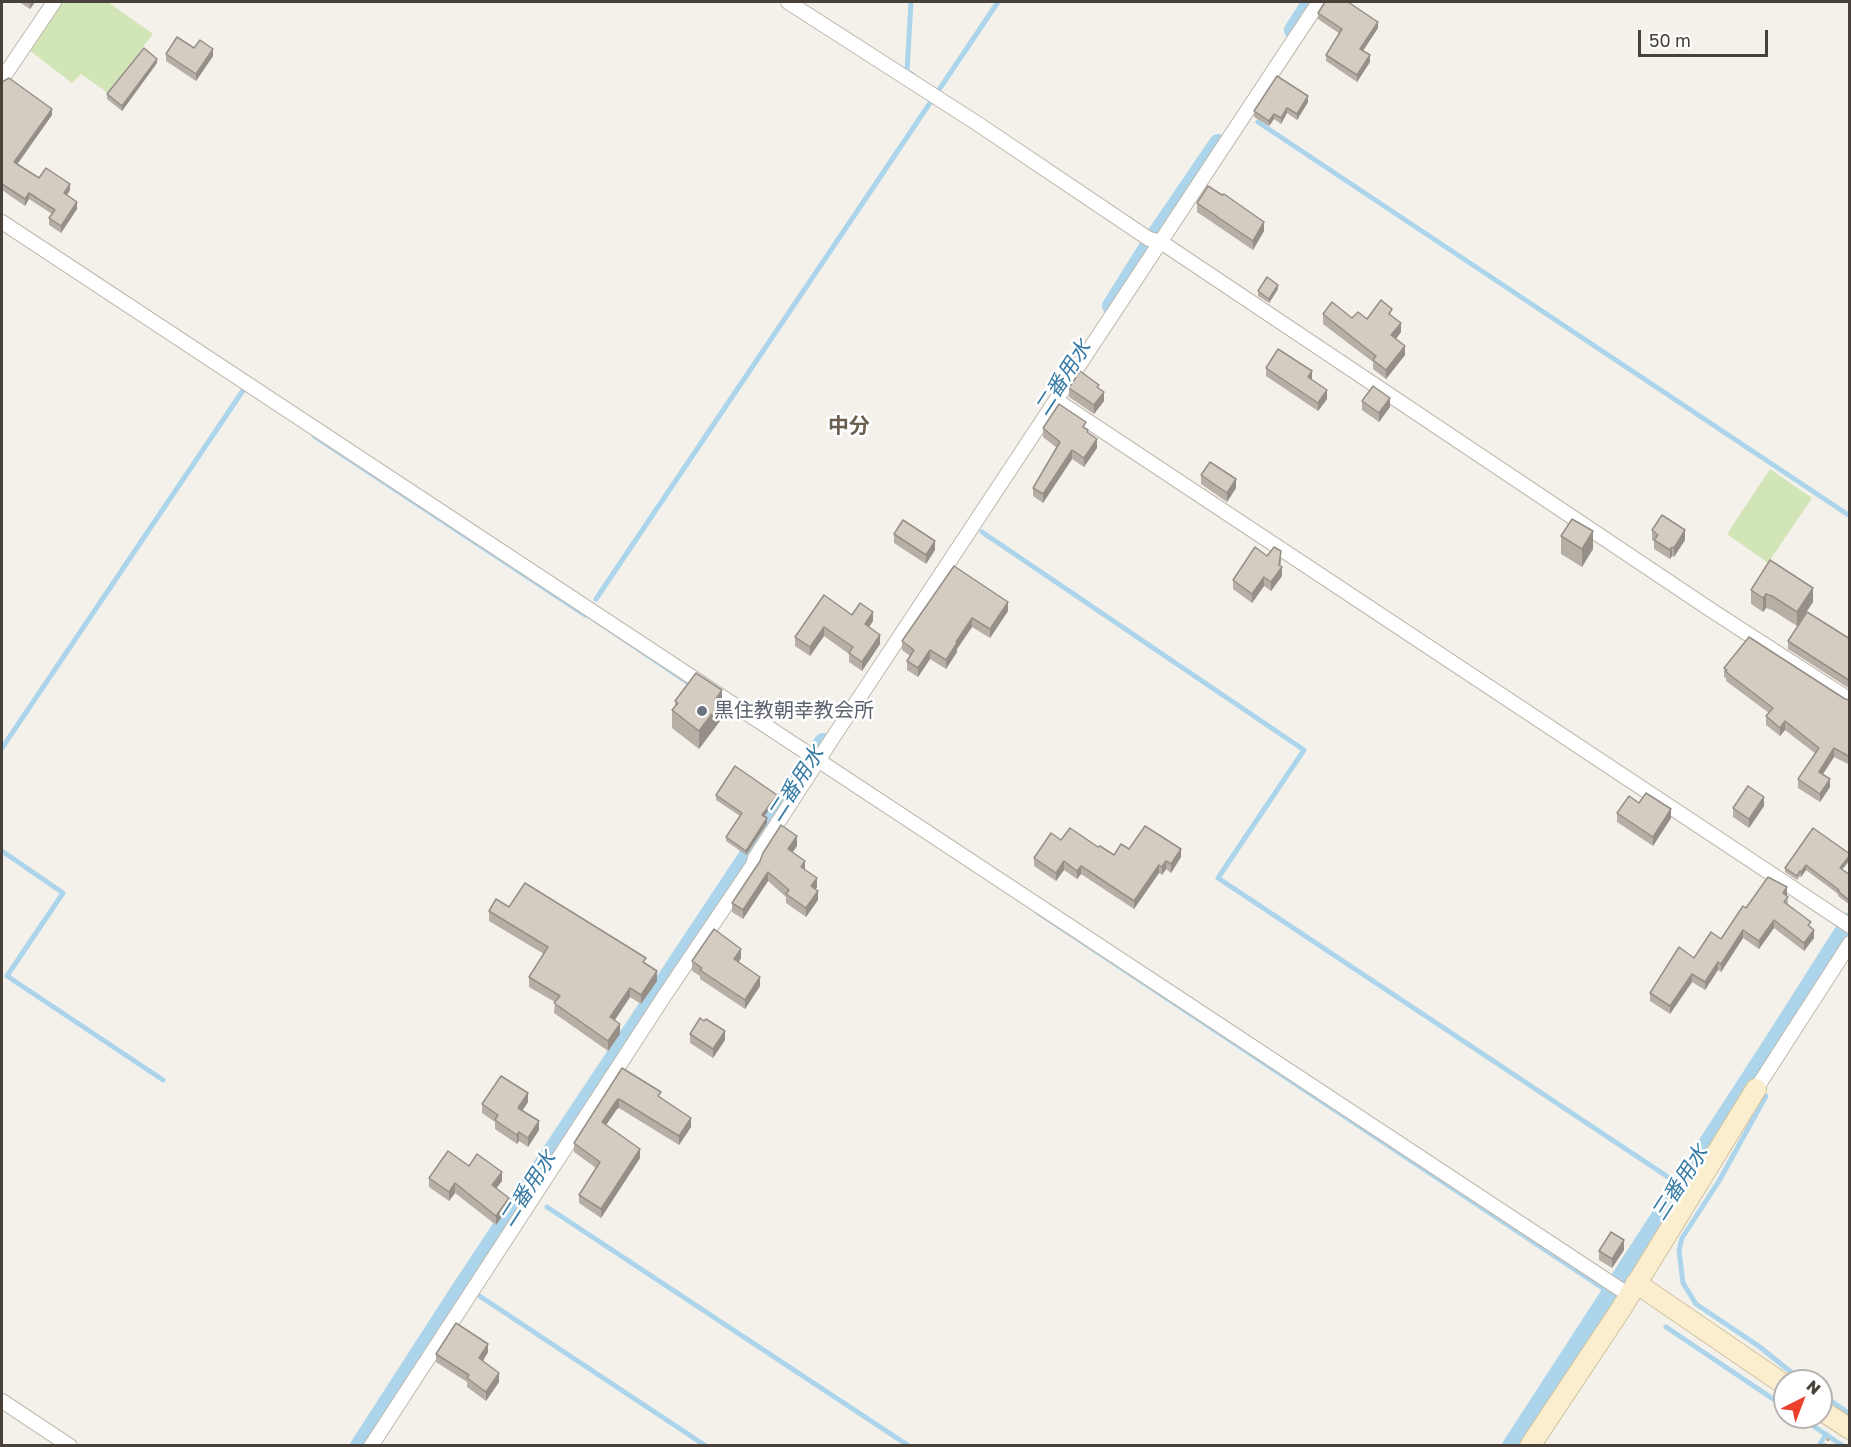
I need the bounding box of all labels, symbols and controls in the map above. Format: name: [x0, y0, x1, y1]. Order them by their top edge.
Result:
scale bar: [1641, 18, 1772, 56]
text: 50 m: [1649, 29, 1691, 51]
water label: 二番用水: [1030, 336, 1096, 420]
district label: 中分: [828, 413, 870, 439]
place label: 黒住教朝幸教会所: [714, 699, 874, 723]
marker: 黒住教朝幸教会所: [695, 704, 709, 718]
water label: 二番用水: [763, 742, 829, 826]
water label: 三番用水: [1647, 1141, 1713, 1225]
water label: 二番用水: [495, 1147, 561, 1231]
north arrow: [1773, 1369, 1833, 1429]
text: N: [1802, 1376, 1825, 1399]

